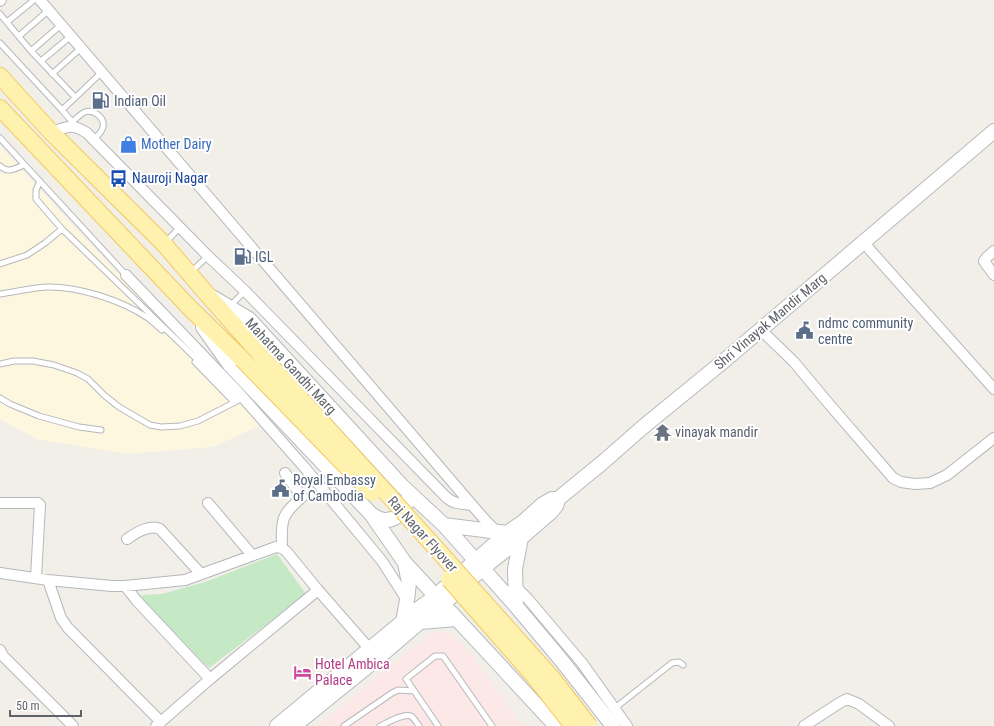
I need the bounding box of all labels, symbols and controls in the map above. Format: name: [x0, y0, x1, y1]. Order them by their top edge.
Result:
fuel station icon: Indian Oil: [91, 91, 111, 111]
place label: Indian Oil: [114, 93, 166, 109]
shop icon: Mother Dairy: [118, 134, 138, 154]
place label: Mother Dairy: [141, 136, 212, 152]
bus stop icon: Nauroji Nagar: [109, 168, 129, 188]
place label: Nauroji Nagar: [132, 170, 208, 186]
fuel station icon: IGL: [232, 247, 252, 267]
place label: IGL: [255, 249, 274, 265]
street label: Shri Vinayak Mandir Marg: [711, 270, 829, 372]
street label: Mahatma Gandhi Marg: [242, 315, 340, 417]
place label: ndmc community centre: [818, 315, 913, 347]
public building icon: ndmc community centre: [795, 321, 815, 341]
temple icon: vinayak mandir: [652, 422, 672, 442]
place label: vinayak mandir: [675, 424, 758, 440]
place label: Royal Embassy of Cambodia: [293, 472, 376, 504]
public building icon: Royal Embassy of Cambodia: [270, 478, 290, 498]
street label: Raj Nagar Flyover: [385, 493, 461, 575]
place label: Hotel Ambica Palace: [315, 656, 390, 688]
hotel icon: Hotel Ambica Palace: [292, 662, 312, 682]
scale bar: [10, 692, 81, 718]
text: 50 m: [16, 699, 40, 713]

